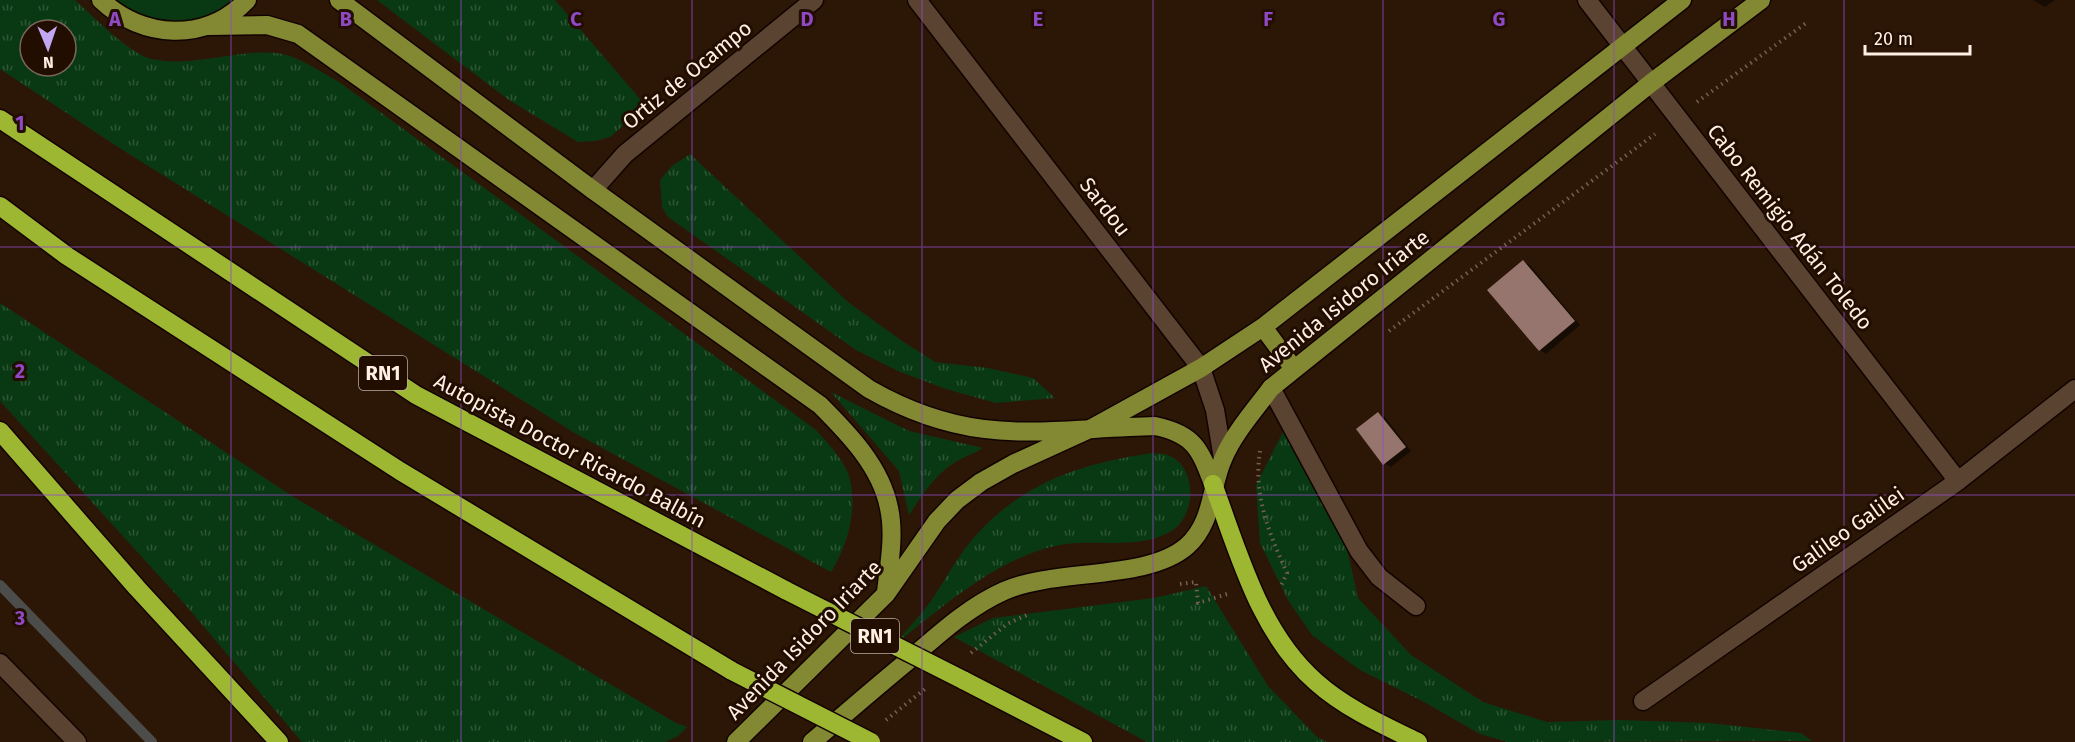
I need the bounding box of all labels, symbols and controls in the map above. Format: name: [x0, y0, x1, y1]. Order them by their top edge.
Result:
text: A: [108, 7, 122, 31]
text: B: [340, 7, 352, 31]
text: C: [570, 7, 582, 31]
text: D: [800, 7, 814, 31]
text: E: [1033, 7, 1043, 31]
text: F: [1263, 7, 1273, 31]
text: G: [1493, 7, 1505, 31]
text: H: [1722, 7, 1736, 31]
street label: Ortiz de Ocampo: [617, 15, 757, 135]
north arrow: [18, 18, 78, 78]
scale bar: [1865, 18, 1970, 56]
text: 20 m: [1874, 28, 1913, 50]
text: N: [43, 53, 54, 72]
text: 1: [15, 111, 25, 135]
street label: Cabo Remigio Adán Toledo: [1702, 119, 1878, 335]
street label: Sardou: [1074, 172, 1136, 242]
street label: Avenida Isidoro Iriarte: [1253, 224, 1435, 378]
road number: RN1: [359, 356, 407, 390]
text: 2: [15, 359, 25, 383]
street label: Autopista Doctor Ricardo Balbín: [430, 368, 710, 534]
street label: Galileo Galilei: [1787, 482, 1909, 578]
street label: Avenida Isidoro Iriarte: [721, 555, 887, 725]
text: 3: [14, 606, 25, 630]
road number: RN1: [851, 619, 899, 653]

